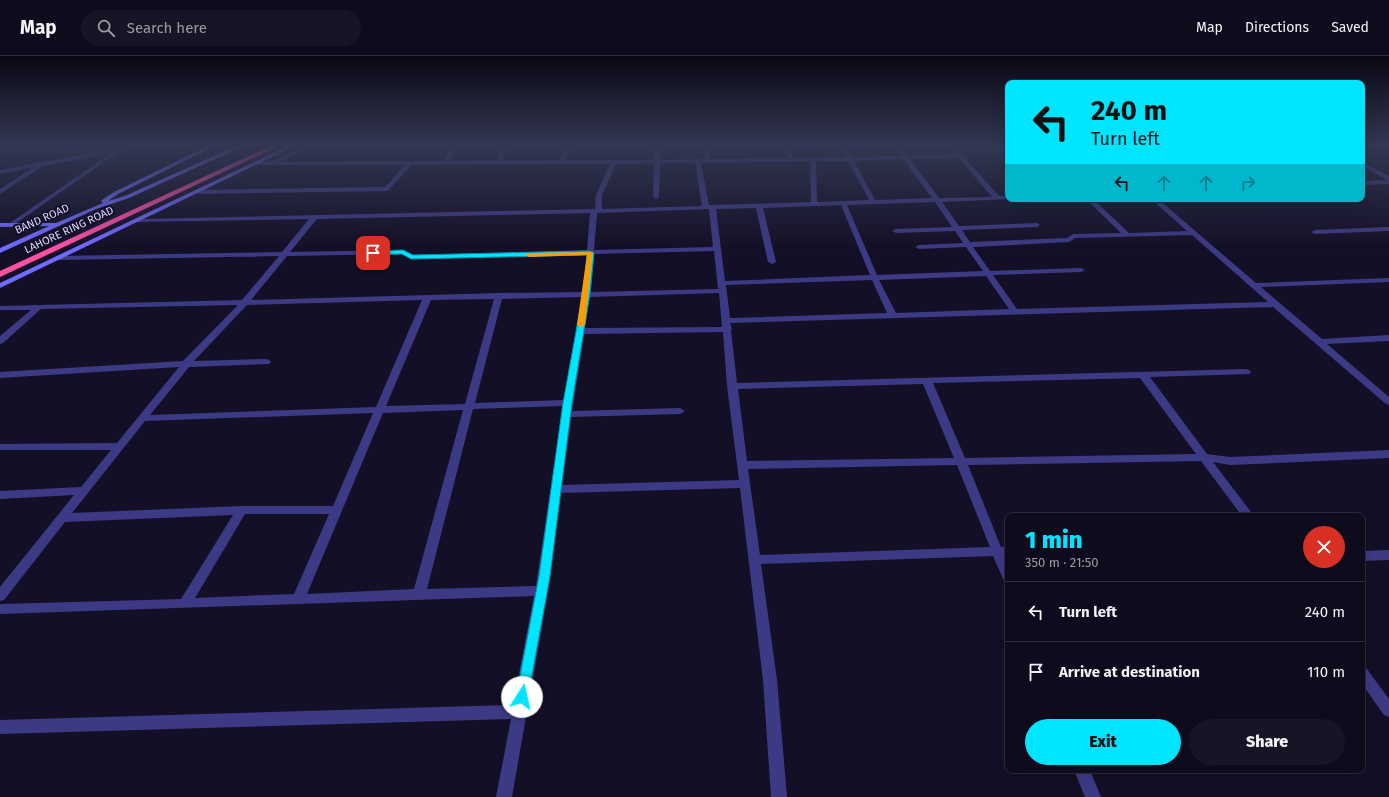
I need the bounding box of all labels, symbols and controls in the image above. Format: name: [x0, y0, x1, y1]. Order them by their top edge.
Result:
search box: [81, 10, 361, 46]
text: Map: [20, 16, 57, 39]
icon: search: [95, 17, 117, 39]
text: Search here: [127, 19, 207, 37]
text: Map: [1196, 19, 1223, 36]
text: Directions: [1245, 19, 1309, 36]
text: Saved: [1331, 19, 1369, 36]
text: 240 m: [1091, 94, 1167, 127]
icon: left: [1025, 96, 1077, 148]
text: Turn left: [1091, 128, 1160, 150]
icon: left: [1111, 172, 1133, 194]
icon: ahead: [1153, 172, 1175, 194]
icon: ahead: [1195, 172, 1217, 194]
icon: right: [1237, 172, 1259, 194]
street label: BAND ROAD: [13, 201, 71, 237]
street label: LAHORE RING ROAD: [22, 204, 116, 256]
pin: [356, 236, 390, 270]
icon: arrive: [362, 242, 384, 264]
text: 1 min: [1025, 526, 1083, 554]
button: close: [1303, 526, 1345, 568]
text: 350 m · 21:50: [1025, 555, 1099, 570]
icon: left: [1025, 601, 1047, 623]
text: Turn left: [1059, 603, 1117, 621]
text: 240 m: [1305, 603, 1345, 621]
icon: arrive: [1025, 661, 1047, 683]
text: Arrive at destination: [1059, 663, 1200, 681]
text: 110 m: [1307, 663, 1345, 681]
position arrow: [501, 676, 543, 718]
button: Exit: [1025, 719, 1181, 765]
button: Share: [1189, 719, 1345, 765]

